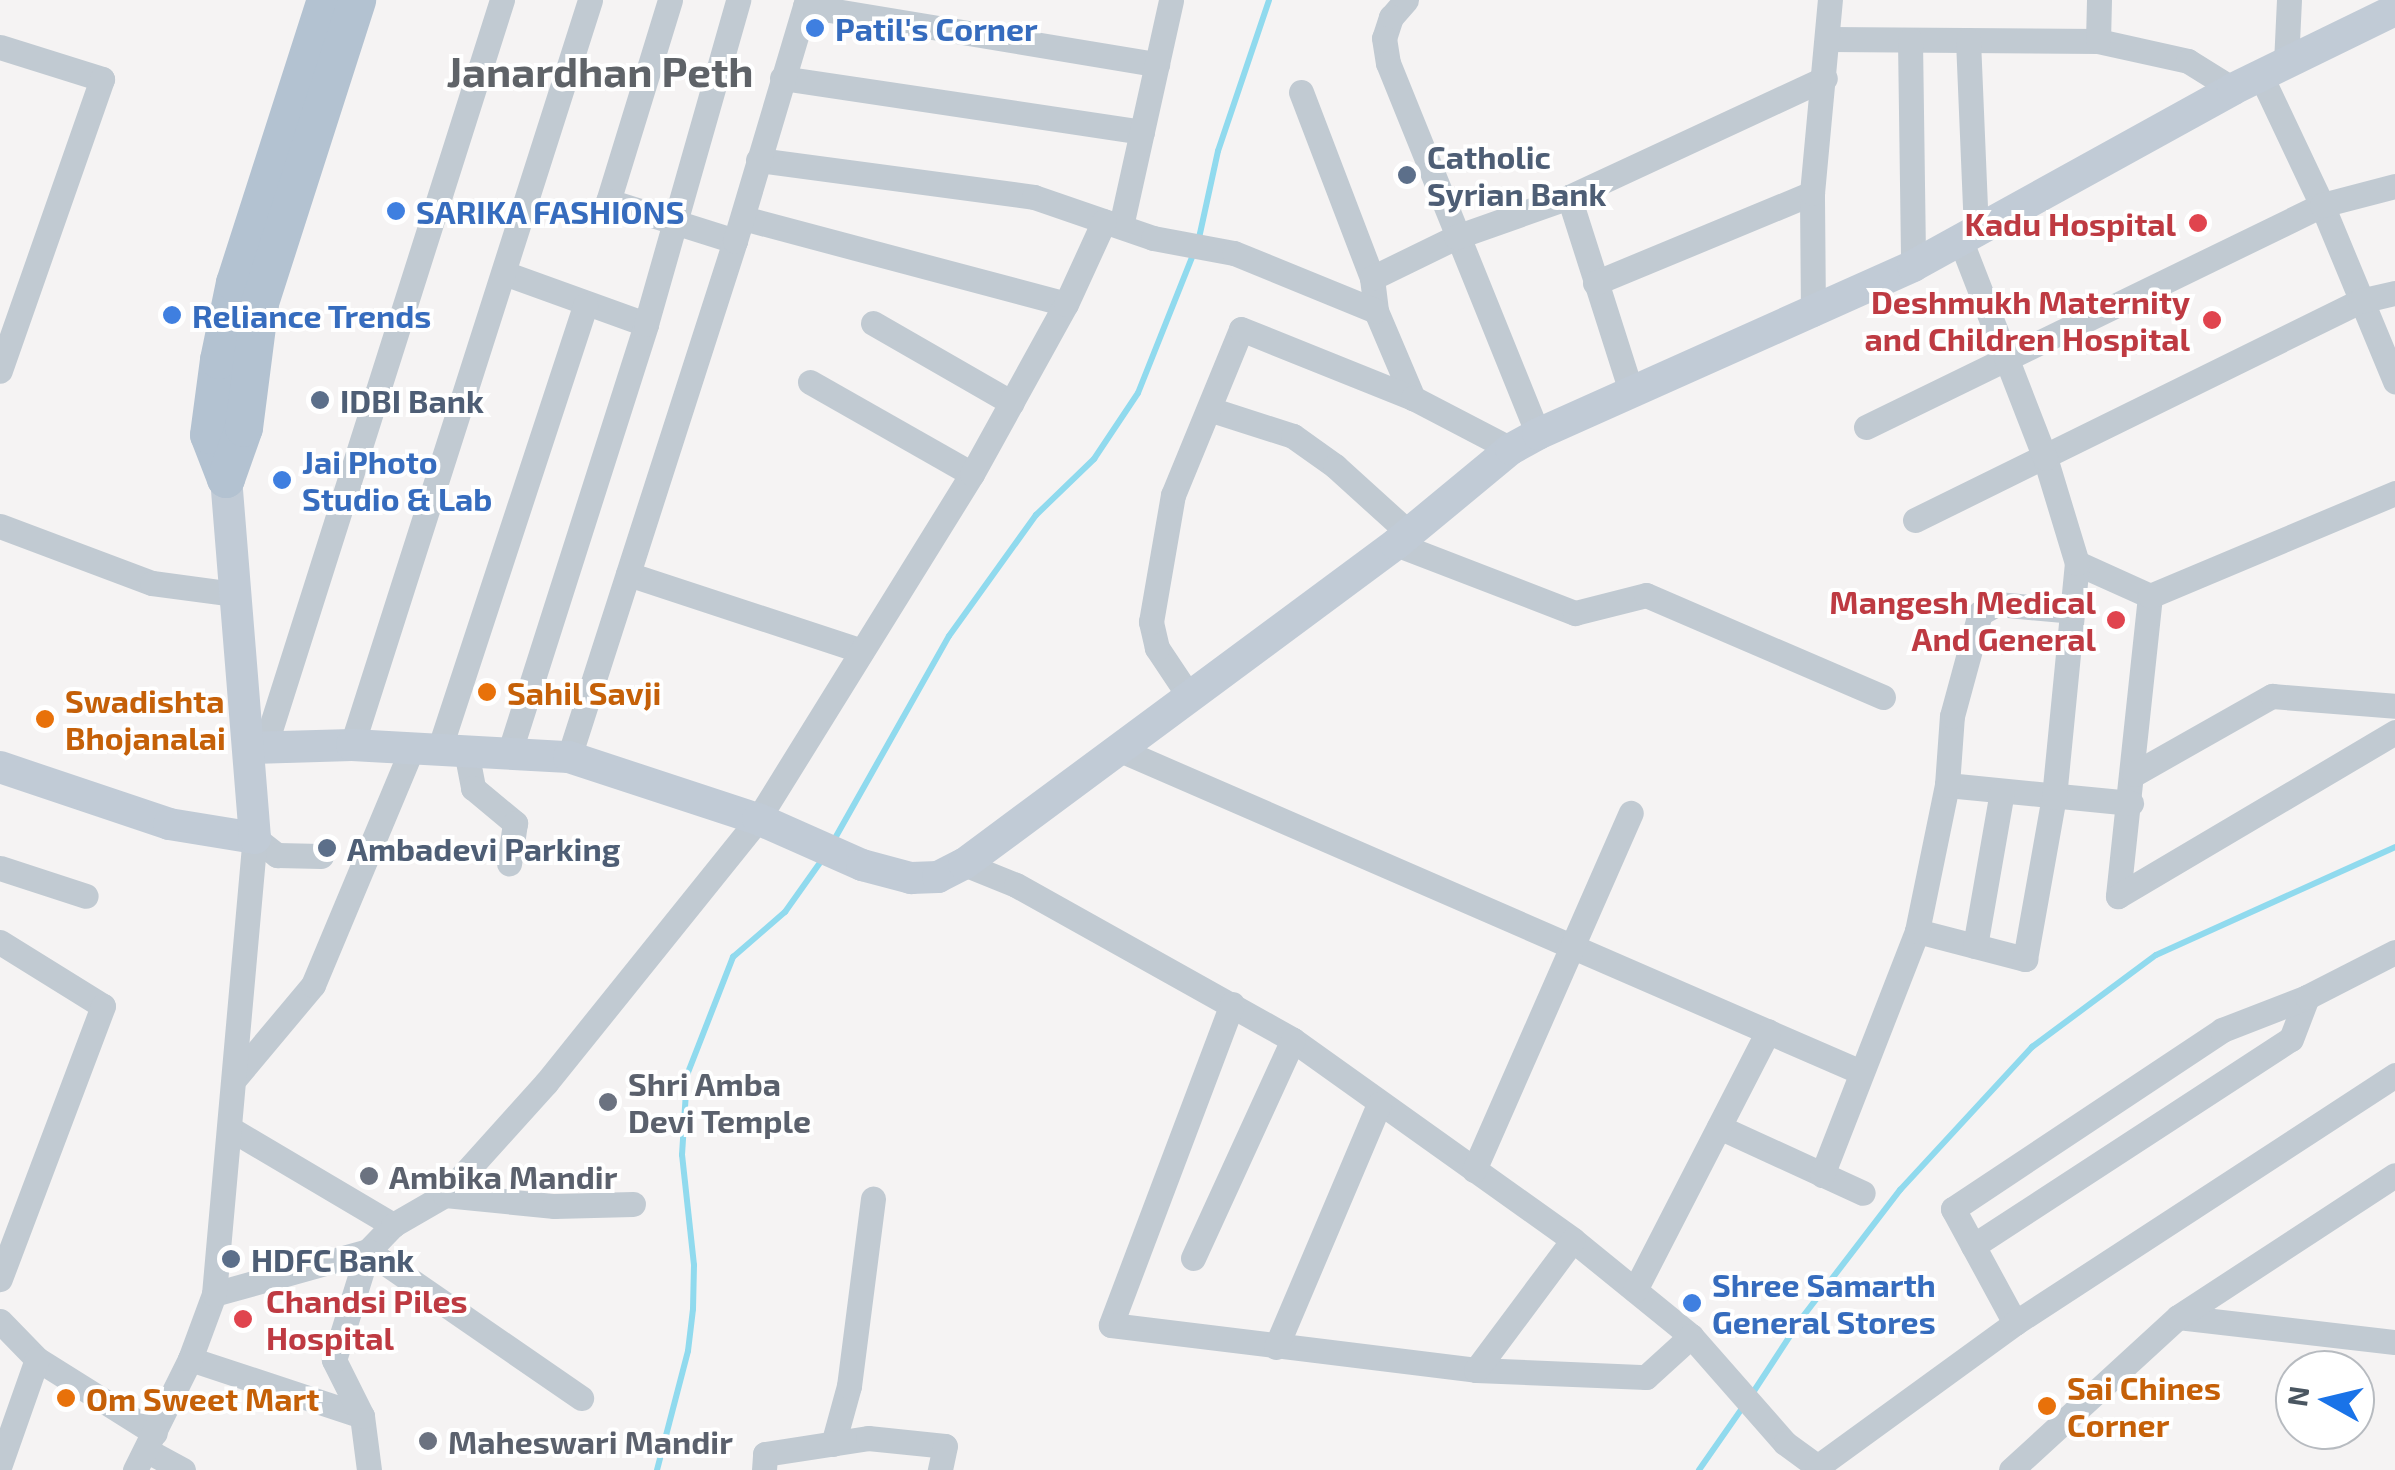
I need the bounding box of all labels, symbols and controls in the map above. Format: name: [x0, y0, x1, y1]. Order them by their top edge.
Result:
place label: Patil's Corner: [835, 9, 1038, 47]
marker: Patil's Corner: [804, 17, 826, 39]
district label: Janardhan Peth: [446, 45, 754, 95]
place label: Catholic Syrian Bank: [1427, 138, 1606, 213]
marker: Catholic Syrian Bank: [1396, 164, 1418, 186]
place label: SARIKA FASHIONS: [416, 192, 685, 230]
marker: SARIKA FASHIONS: [385, 200, 407, 222]
place label: Kadu Hospital: [1965, 204, 2176, 242]
marker: Kadu Hospital: [2185, 210, 2211, 236]
place label: Deshmukh Maternity and Children Hospital: [1865, 283, 2190, 358]
place label: Reliance Trends: [192, 296, 432, 334]
marker: Reliance Trends: [161, 304, 183, 326]
marker: Deshmukh Maternity and Children Hospital: [2199, 307, 2225, 333]
place label: IDBI Bank: [340, 381, 484, 419]
marker: IDBI Bank: [309, 389, 331, 411]
place label: Jai Photo Studio & Lab: [302, 443, 492, 518]
marker: Jai Photo Studio & Lab: [271, 469, 293, 491]
place label: Mangesh Medical And General: [1829, 583, 2096, 658]
marker: Mangesh Medical And General: [2105, 609, 2127, 631]
place label: Sahil Savji: [507, 673, 662, 711]
marker: Sahil Savji: [476, 681, 498, 703]
place label: Swadishta Bhojanalai: [65, 682, 226, 757]
marker: Swadishta Bhojanalai: [34, 708, 56, 730]
place label: Ambadevi Parking: [347, 829, 620, 867]
marker: Ambadevi Parking: [316, 837, 338, 859]
place label: Shri Amba Devi Temple: [628, 1065, 812, 1140]
marker: Shri Amba Devi Temple: [597, 1091, 619, 1113]
place label: Ambika Mandir: [389, 1157, 617, 1195]
marker: Ambika Mandir: [358, 1165, 380, 1187]
place label: HDFC Bank: [251, 1240, 414, 1278]
marker: HDFC Bank: [220, 1248, 242, 1270]
place label: Shree Samarth General Stores: [1712, 1266, 1936, 1341]
place label: Chandsi Piles Hospital: [266, 1282, 468, 1357]
marker: Shree Samarth General Stores: [1681, 1292, 1703, 1314]
marker: Chandsi Piles Hospital: [230, 1306, 256, 1332]
north arrow: [2275, 1350, 2375, 1450]
place label: Sai Chines Corner: [2067, 1369, 2221, 1444]
place label: Om Sweet Mart: [86, 1379, 319, 1417]
text: N: [2279, 1384, 2316, 1408]
marker: Om Sweet Mart: [55, 1387, 77, 1409]
marker: Sai Chines Corner: [2036, 1395, 2058, 1417]
place label: Maheswari Mandir: [448, 1422, 733, 1460]
marker: Maheswari Mandir: [417, 1430, 439, 1452]

